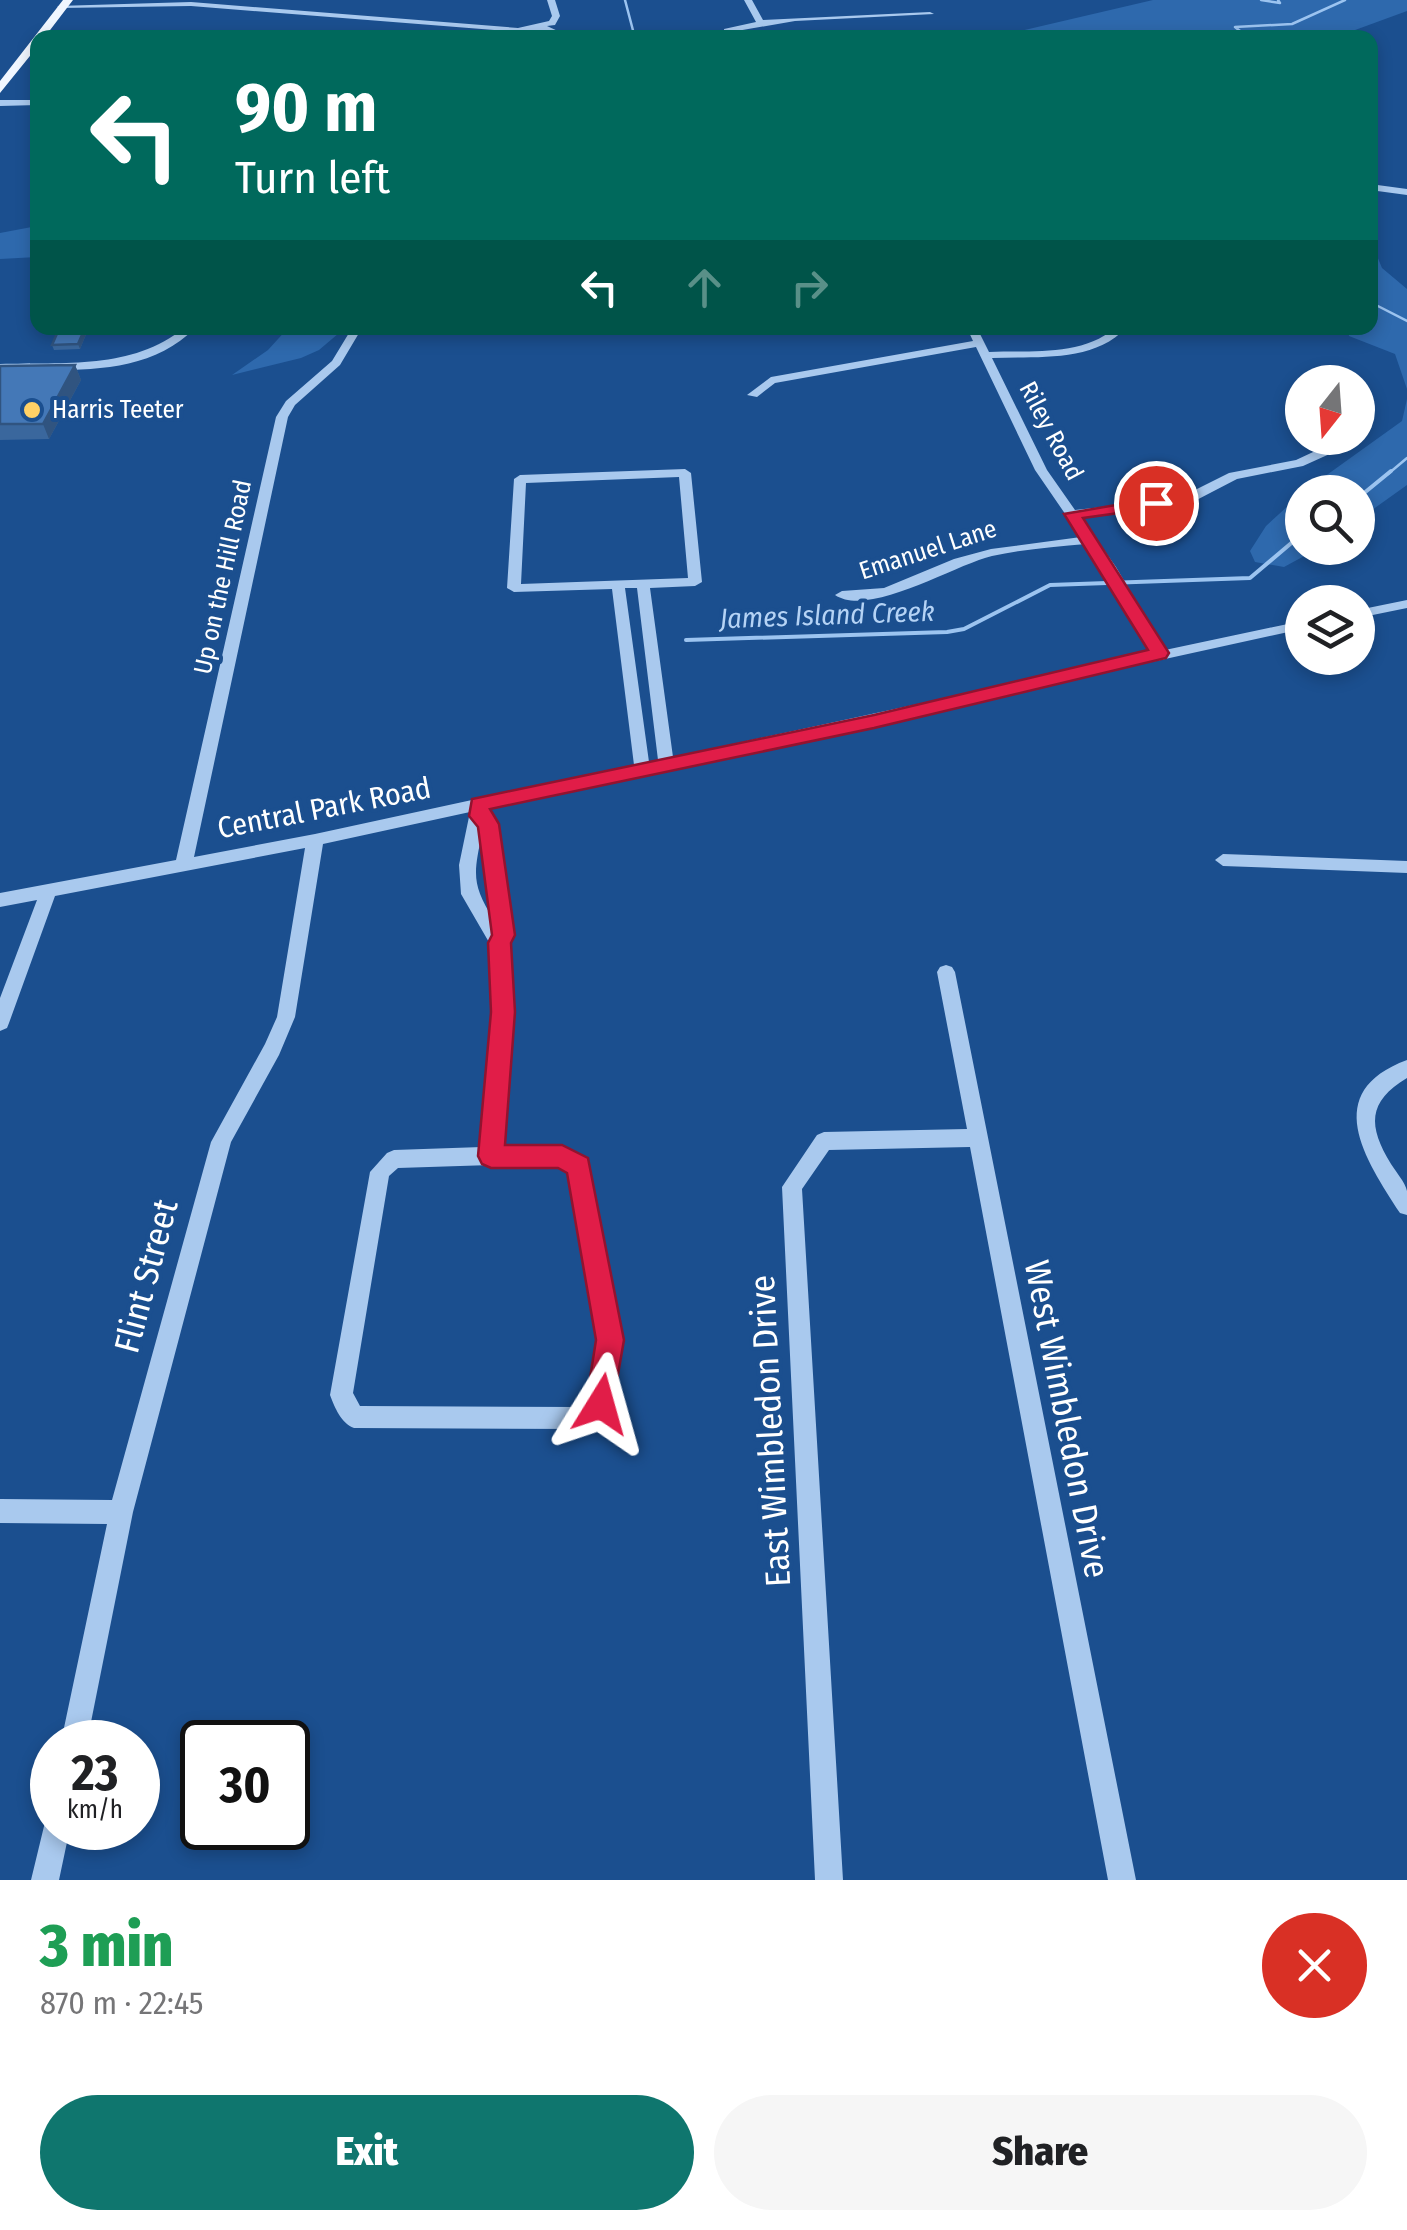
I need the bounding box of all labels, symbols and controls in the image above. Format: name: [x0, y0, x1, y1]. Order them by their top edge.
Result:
text: 90 m: [235, 66, 377, 150]
icon: left: [70, 70, 200, 200]
text: Turn left: [235, 151, 390, 205]
icon: left: [572, 260, 627, 315]
icon: ahead: [677, 260, 732, 315]
icon: right: [782, 260, 837, 315]
north arrow: [1285, 365, 1375, 455]
map controls: [1285, 365, 1375, 675]
street label: Riley Road: [1013, 376, 1089, 486]
place label: Harris Teeter: [52, 395, 184, 425]
marker: Harris Teeter: [21, 399, 43, 421]
pin: [1114, 461, 1199, 546]
button: search: [1285, 475, 1375, 565]
icon: arrive: [1129, 476, 1184, 531]
street label: Up on the Hill Road: [188, 477, 258, 677]
street label: Emanuel Lane: [856, 514, 1000, 586]
button: layers: [1285, 585, 1375, 675]
water label: James Island Creek: [717, 595, 935, 635]
street label: Central Park Road: [214, 770, 434, 846]
street label: Flint Street: [105, 1194, 187, 1357]
street label: West Wimbledon Drive: [1016, 1257, 1118, 1581]
street label: East Wimbledon Drive: [741, 1274, 799, 1588]
position arrow: [549, 1352, 653, 1456]
speed limit sign: 30: [180, 1720, 310, 1850]
text: 23: [72, 1743, 118, 1803]
text: km/h: [67, 1795, 123, 1825]
text: 3 min: [40, 1910, 173, 1982]
button: close: [1262, 1913, 1367, 2018]
text: 870 m · 22:45: [40, 1984, 204, 2022]
button: Exit: [40, 2095, 694, 2210]
button: Share: [714, 2095, 1367, 2210]

